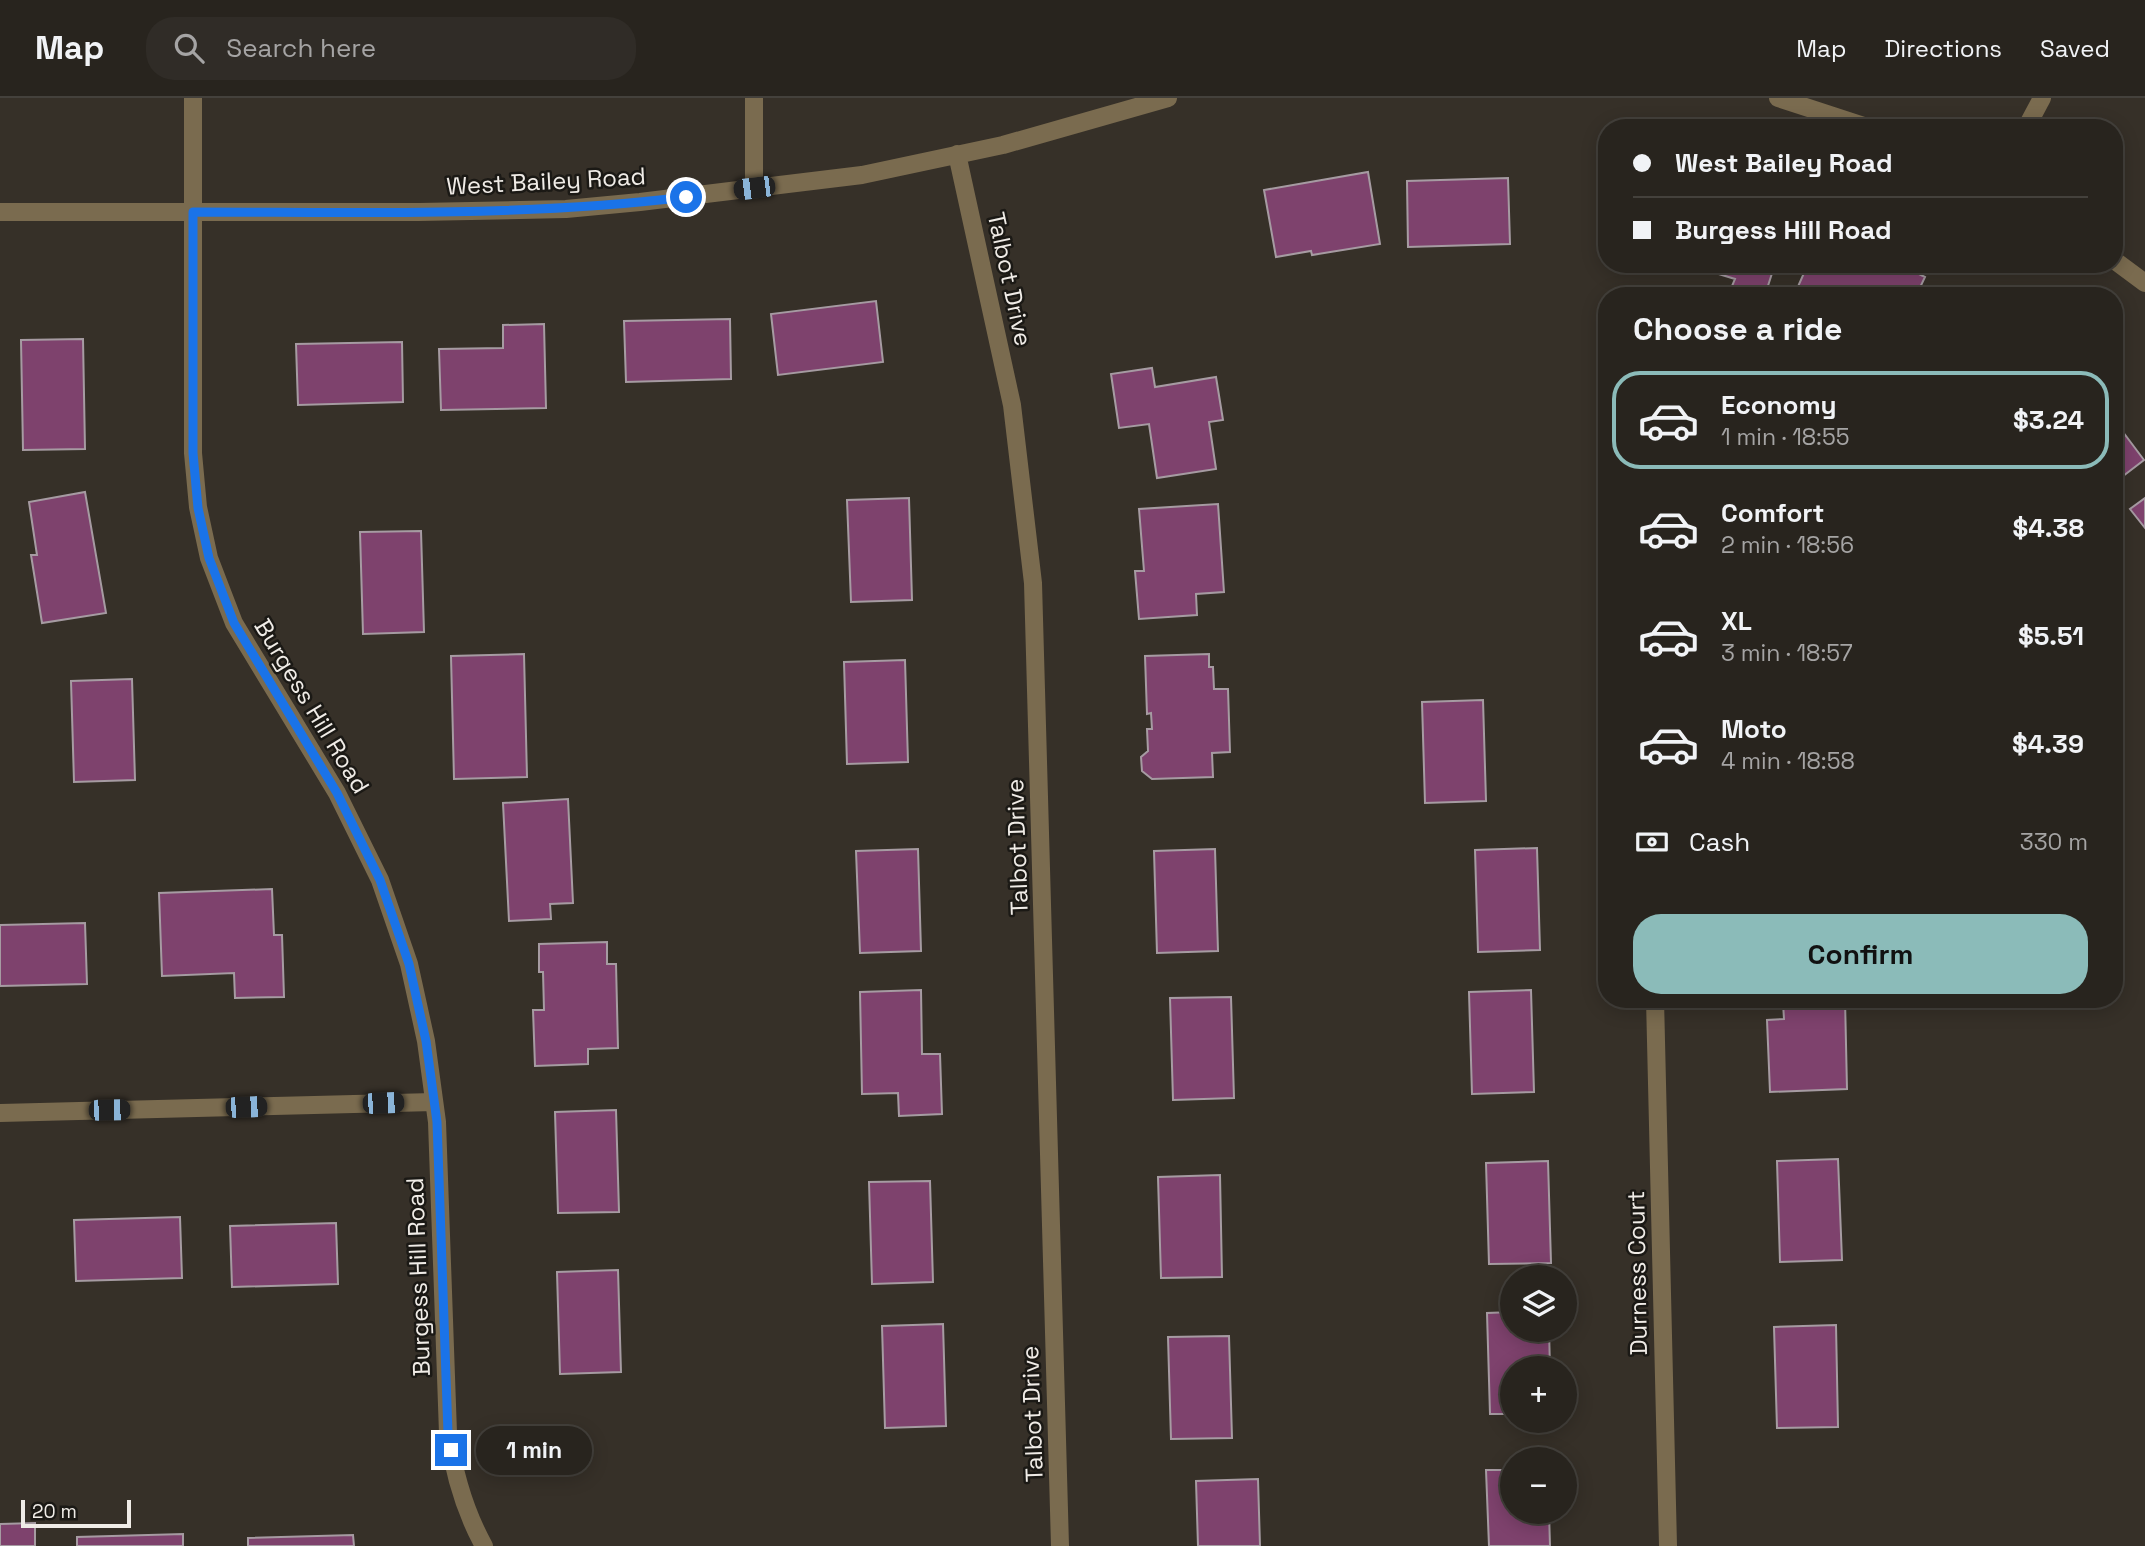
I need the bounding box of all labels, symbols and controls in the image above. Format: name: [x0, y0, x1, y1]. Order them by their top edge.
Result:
search box: [146, 17, 636, 80]
text: Map: [35, 27, 104, 69]
icon: search: [170, 29, 208, 67]
text: Search here: [226, 31, 376, 65]
text: Map: [1796, 33, 1846, 64]
text: Directions: [1884, 33, 2002, 64]
text: Saved: [2040, 33, 2110, 64]
text: West Bailey Road: [1675, 146, 1892, 180]
street label: West Bailey Road: [445, 160, 647, 202]
car: [732, 175, 777, 201]
route start: [670, 181, 702, 213]
street label: Talbot Drive: [981, 209, 1039, 349]
text: Burgess Hill Road: [1675, 213, 1892, 247]
text: Choose a ride: [1633, 309, 1843, 349]
text: Economy: [1721, 388, 1837, 422]
icon: car: [1637, 389, 1700, 452]
text: $3.24: [2013, 403, 2084, 437]
text: 1 min · 18:55: [1721, 422, 1849, 452]
text: Comfort: [1721, 496, 1824, 530]
icon: car: [1637, 497, 1700, 560]
text: $4.38: [2013, 511, 2084, 545]
text: 2 min · 18:56: [1721, 530, 1854, 560]
text: XL: [1721, 604, 1752, 638]
icon: car: [1637, 605, 1700, 668]
street label: Burgess Hill Road: [248, 613, 376, 799]
text: $5.51: [2018, 619, 2084, 653]
text: 3 min · 18:57: [1721, 638, 1853, 668]
text: Moto: [1721, 712, 1787, 746]
icon: car: [1637, 713, 1700, 776]
text: $4.39: [2012, 727, 2084, 761]
text: 4 min · 18:58: [1721, 746, 1855, 776]
street label: Talbot Drive: [999, 778, 1035, 916]
icon: cash: [1633, 823, 1671, 861]
text: Cash: [1689, 825, 1750, 859]
text: 330 m: [2020, 827, 2088, 857]
button: Confirm: [1633, 914, 2088, 994]
car: [362, 1092, 405, 1114]
car: [225, 1096, 268, 1118]
car: [88, 1099, 131, 1121]
street label: Burgess Hill Road: [399, 1177, 437, 1377]
street label: Durness Court: [1620, 1190, 1654, 1356]
map controls: [1500, 1265, 1577, 1524]
button: layers: [1500, 1265, 1577, 1342]
street label: Talbot Drive: [1014, 1345, 1050, 1483]
button: +: [1500, 1356, 1577, 1433]
callout: 1 min: [476, 1426, 591, 1474]
route end: [435, 1434, 467, 1466]
text: 1 min: [506, 1435, 562, 1465]
button: −: [1500, 1447, 1577, 1524]
scale bar: [21, 1497, 131, 1529]
text: 20 m: [32, 1499, 77, 1524]

